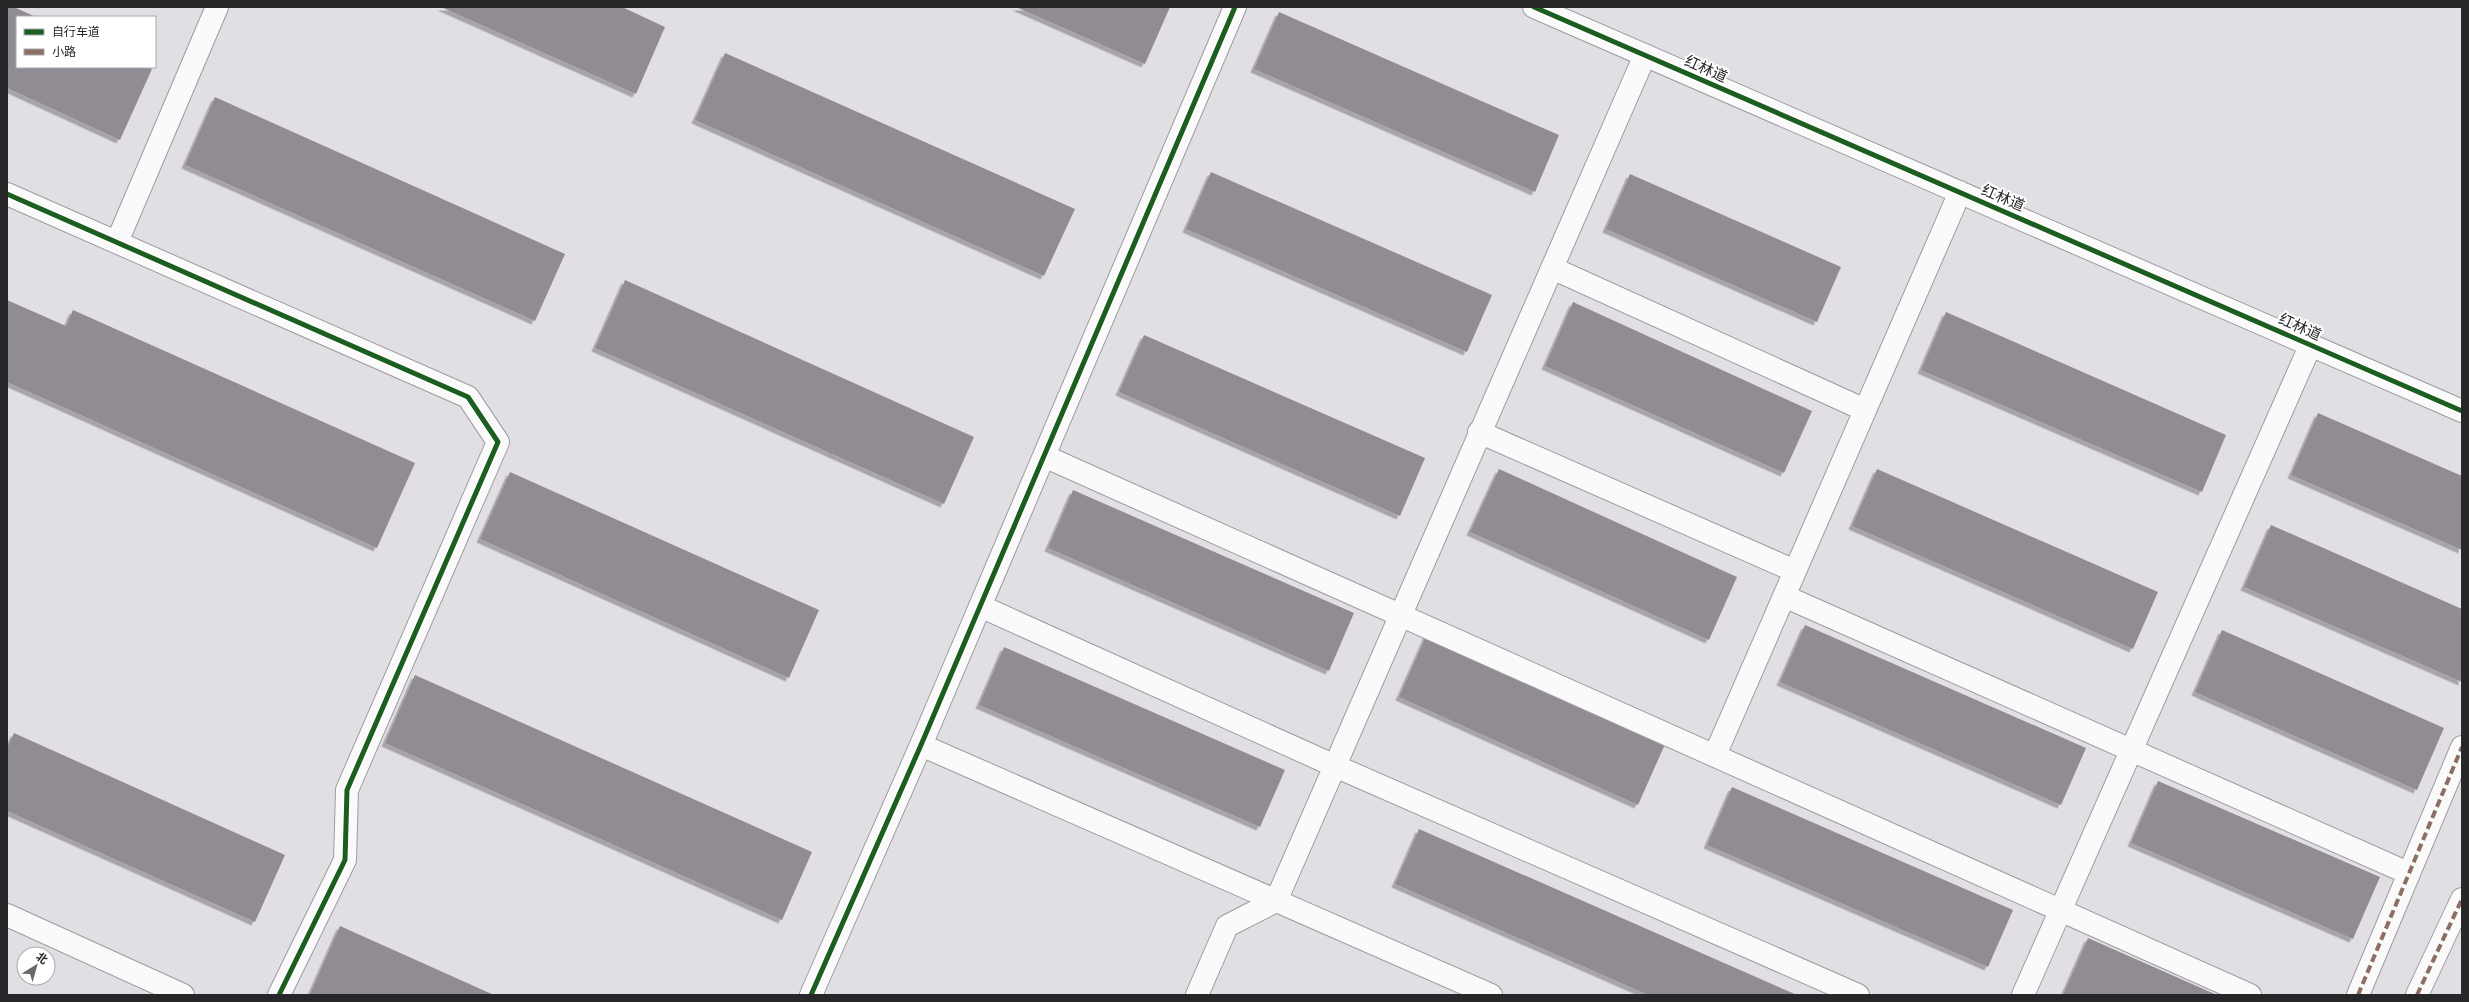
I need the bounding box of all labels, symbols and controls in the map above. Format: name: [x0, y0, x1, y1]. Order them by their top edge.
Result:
legend: [16, 16, 156, 68]
text: 自行车道: [52, 24, 100, 39]
text: 小路: [52, 44, 76, 59]
street label: 红林道: [1682, 52, 1730, 86]
street label: 红林道: [1979, 181, 2027, 215]
street label: 红林道: [2276, 310, 2324, 344]
north arrow: [16, 946, 56, 986]
text: 北: [33, 949, 51, 967]

